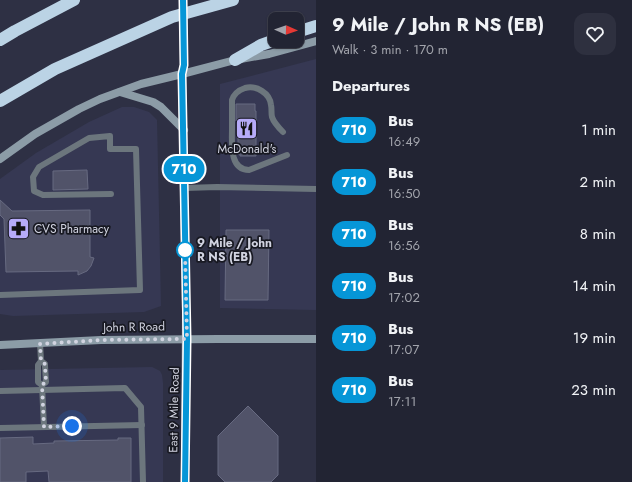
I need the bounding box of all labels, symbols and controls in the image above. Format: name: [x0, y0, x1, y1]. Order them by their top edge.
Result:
text: 9 Mile / John R NS (EB): [332, 11, 544, 38]
north arrow: [268, 12, 304, 48]
map controls: [268, 12, 304, 48]
button: heart: [574, 13, 616, 55]
text: Walk · 3 min · 170 m: [332, 40, 448, 59]
text: Departures: [332, 75, 410, 97]
text: Bus: [388, 110, 413, 132]
restaurant icon: McDonald's: [234, 115, 260, 141]
text: 1 min: [581, 119, 616, 141]
text: 710: [342, 120, 366, 140]
text: 16:49: [388, 132, 420, 151]
place label: McDonald's: [218, 140, 277, 158]
line badge: 710: [161, 156, 207, 182]
text: 710: [172, 159, 196, 179]
text: Bus: [388, 162, 413, 184]
text: 2 min: [579, 171, 616, 193]
text: 710: [342, 172, 366, 192]
text: 16:50: [388, 184, 420, 203]
text: Bus: [388, 214, 413, 236]
pharmacy icon: CVS Pharmacy: [5, 216, 31, 242]
place label: CVS Pharmacy: [34, 220, 110, 238]
text: 8 min: [580, 223, 616, 245]
text: 710: [342, 224, 366, 244]
place label: 9 Mile / John R NS (EB): [197, 234, 272, 266]
text: 16:56: [388, 236, 420, 255]
marker: 9 Mile / John R NS (EB): [176, 241, 194, 259]
text: Bus: [388, 266, 413, 288]
text: 14 min: [573, 275, 616, 297]
text: 710: [342, 276, 366, 296]
text: 17:02: [388, 288, 420, 307]
street label: John R Road: [101, 317, 165, 337]
text: Bus: [388, 318, 413, 340]
text: 19 min: [573, 327, 616, 349]
text: 710: [342, 328, 366, 348]
text: 17:07: [388, 340, 419, 359]
street label: East 9 Mile Road: [164, 367, 184, 453]
text: Bus: [388, 370, 413, 392]
text: 23 min: [571, 379, 616, 401]
text: 710: [342, 380, 366, 400]
text: 17:11: [388, 392, 416, 411]
your location: [62, 416, 82, 436]

